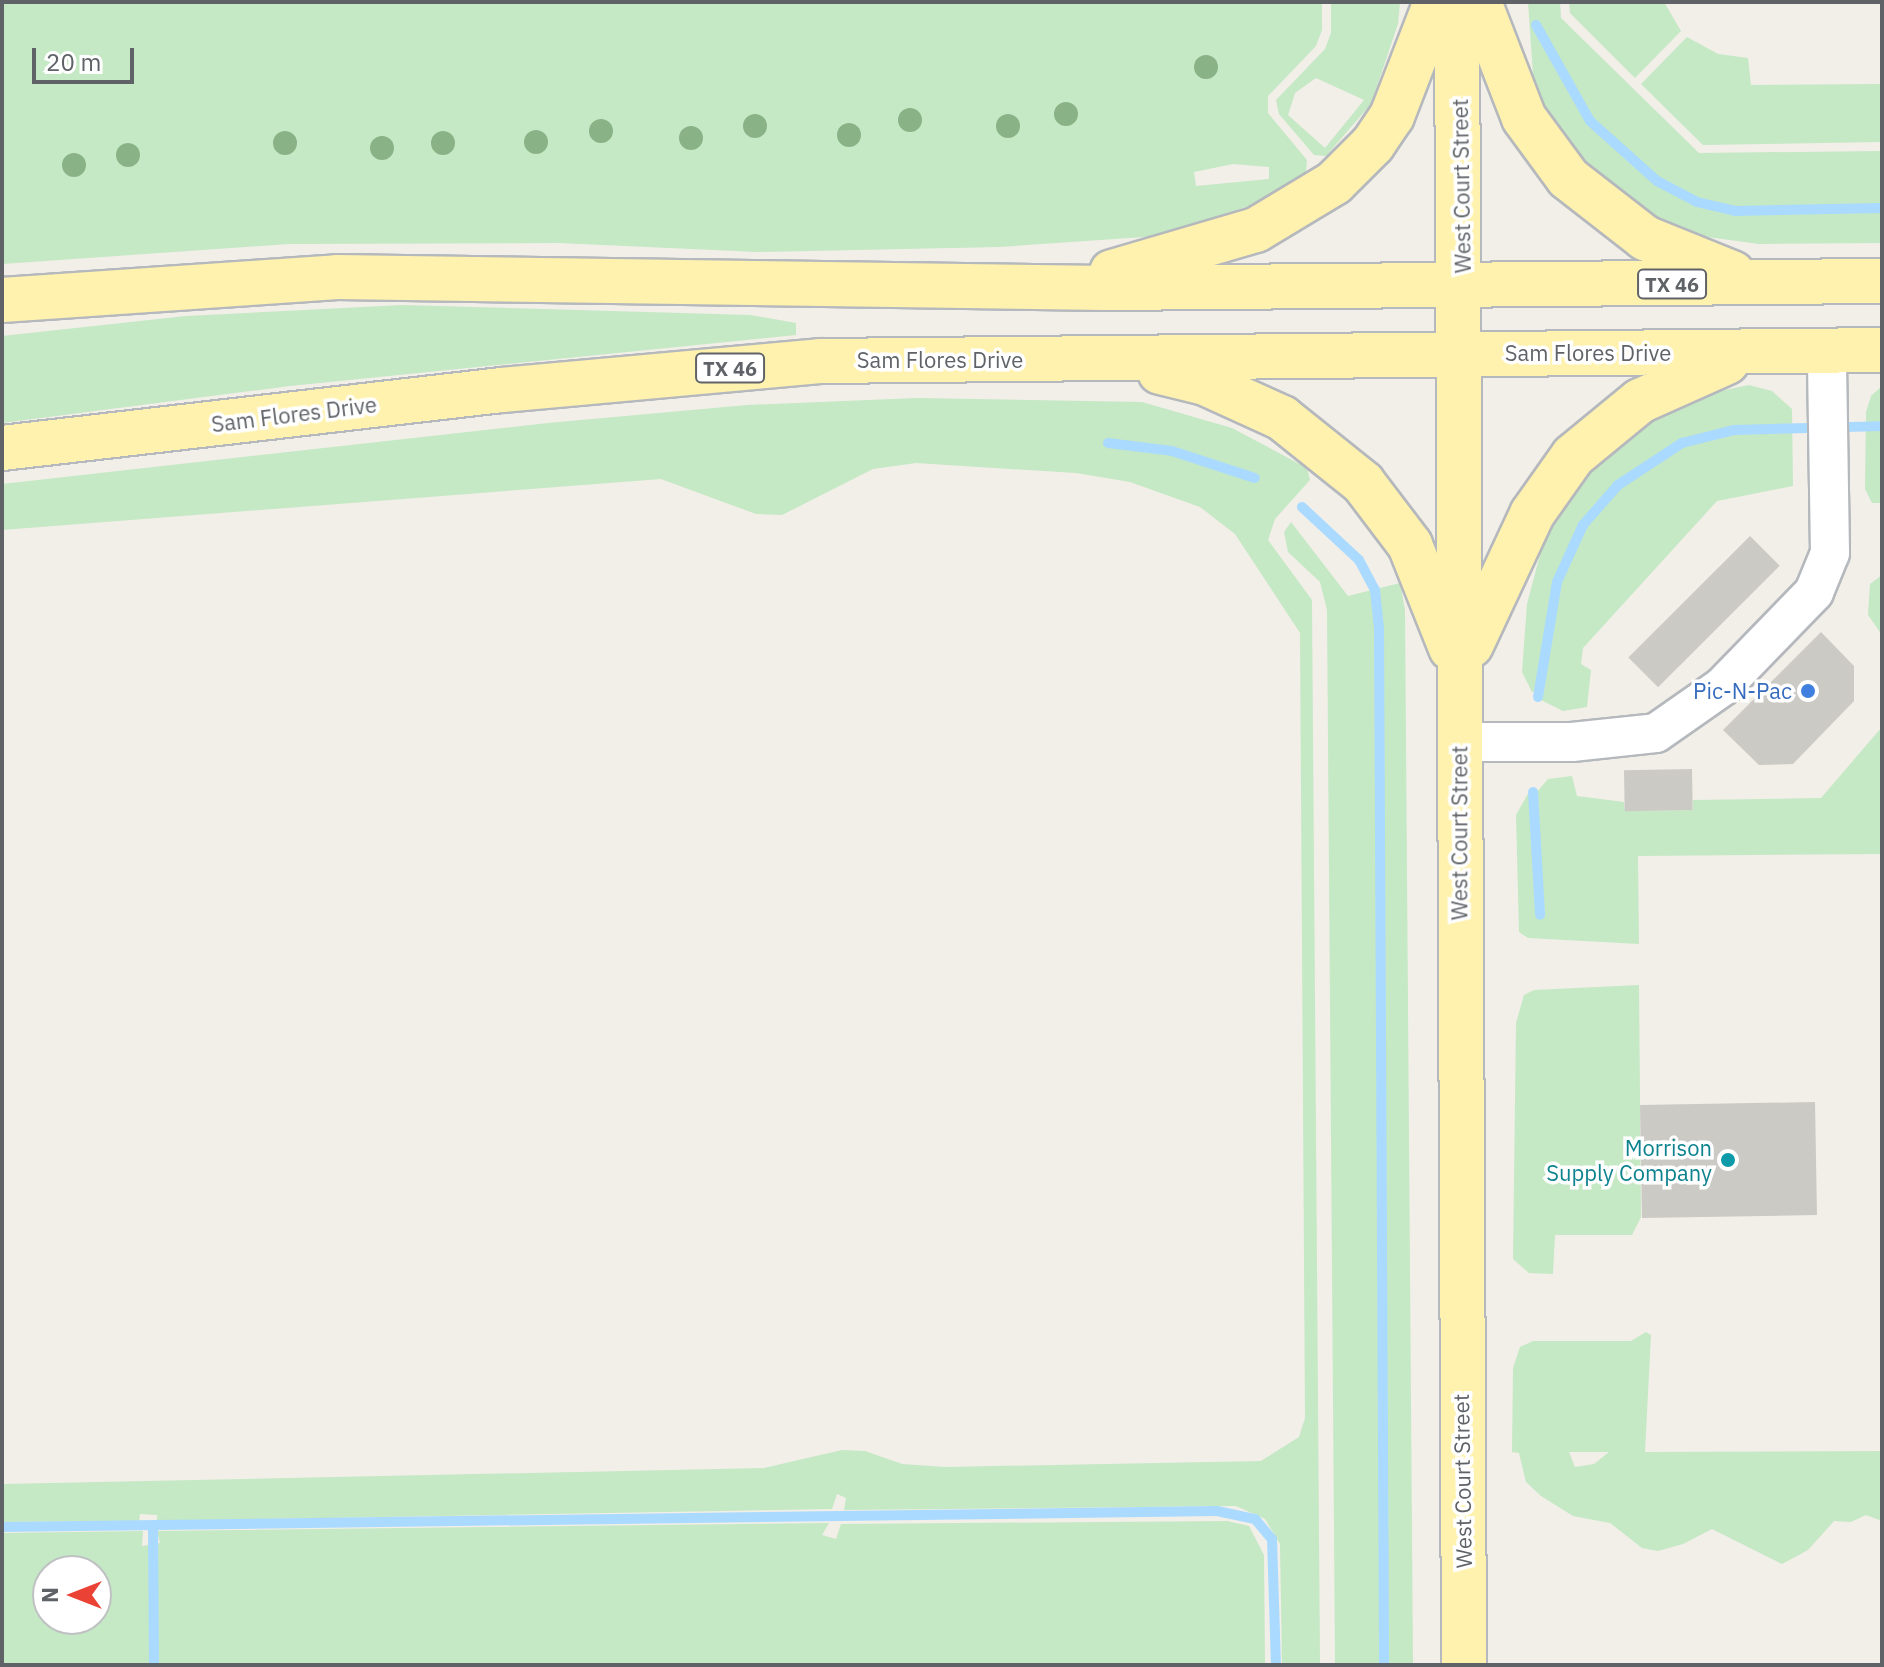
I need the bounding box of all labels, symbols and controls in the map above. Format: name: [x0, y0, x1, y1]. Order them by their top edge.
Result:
scale bar: [36, 32, 138, 82]
text: 20 m: [46, 46, 101, 78]
street label: West Court Street: [1446, 98, 1476, 274]
road number: TX 46: [1636, 268, 1708, 300]
street label: Sam Flores Drive: [1505, 340, 1671, 366]
street label: Sam Flores Drive: [857, 347, 1023, 373]
road number: TX 46: [694, 352, 766, 384]
street label: Sam Flores Drive: [210, 391, 378, 437]
place label: Pic-N-Pac: [1693, 678, 1792, 704]
marker: Pic-N-Pac: [1799, 682, 1817, 700]
street label: West Court Street: [1446, 746, 1472, 920]
place label: Morrison Supply Company: [1546, 1134, 1712, 1186]
marker: Morrison Supply Company: [1719, 1151, 1737, 1169]
street label: West Court Street: [1447, 1393, 1477, 1569]
north arrow: [32, 1555, 112, 1635]
text: N: [35, 1587, 64, 1603]

